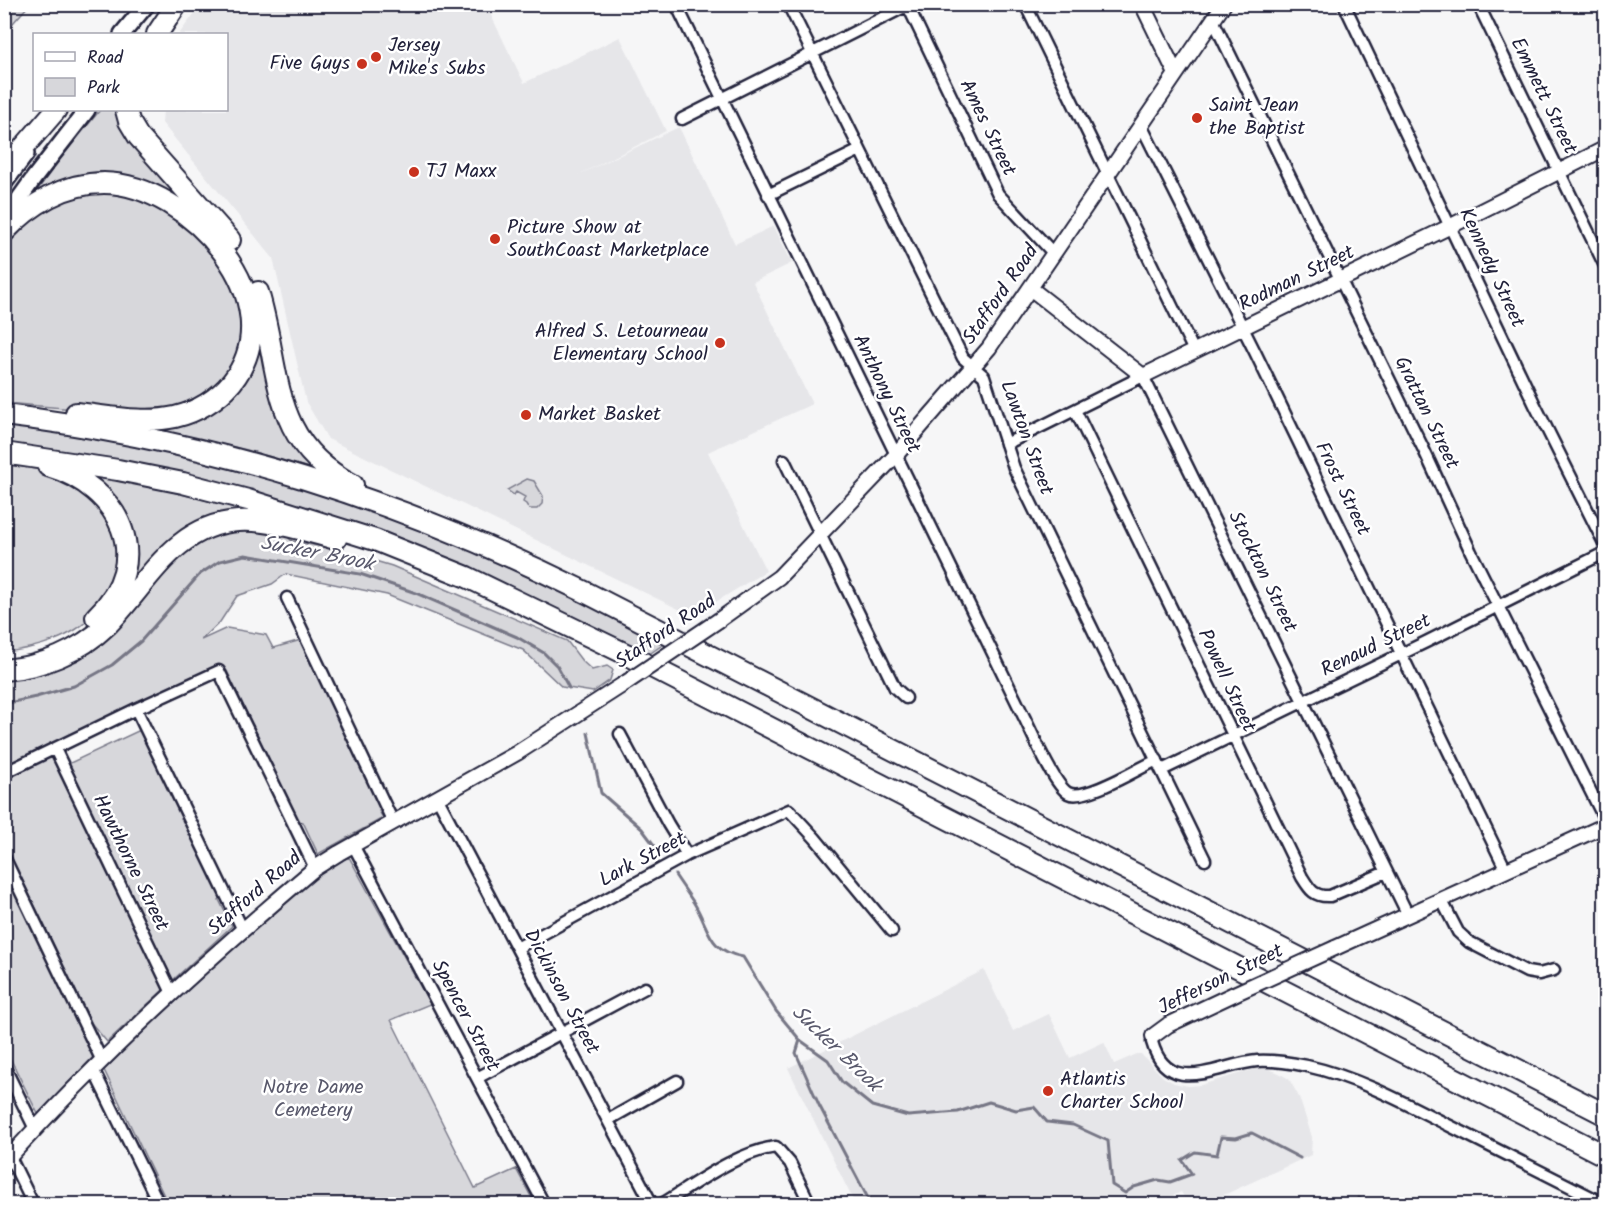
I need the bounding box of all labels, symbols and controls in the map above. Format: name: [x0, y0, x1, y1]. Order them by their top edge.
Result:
place label: Jersey Mike's Subs: [388, 30, 486, 85]
street label: Emmett Street: [1501, 32, 1585, 160]
legend: [33, 33, 228, 111]
text: Road: [87, 44, 124, 73]
place label: Five Guys: [270, 48, 350, 80]
marker: Jersey Mike's Subs: [369, 50, 383, 64]
marker: Five Guys: [355, 57, 369, 71]
text: Park: [87, 74, 120, 103]
street label: Ames Street: [950, 74, 1024, 182]
place label: Saint Jean the Baptist: [1209, 90, 1305, 145]
marker: Saint Jean the Baptist: [1190, 111, 1204, 125]
place label: TJ Maxx: [426, 156, 497, 188]
marker: TJ Maxx: [407, 165, 421, 179]
street label: Kennedy Street: [1449, 203, 1533, 334]
place label: Picture Show at SouthCoast Marketplace: [507, 212, 709, 267]
marker: Picture Show at SouthCoast Marketplace: [488, 232, 502, 246]
street label: Stafford Road: [954, 237, 1048, 352]
street label: Rodman Street: [1234, 237, 1361, 321]
place label: Alfred S. Letourneau Elementary School: [535, 316, 708, 371]
street label: Anthony Street: [843, 329, 929, 459]
marker: Alfred S. Letourneau Elementary School: [713, 336, 727, 350]
street label: Grattan Street: [1385, 351, 1467, 475]
street label: Lawton Street: [990, 376, 1062, 500]
place label: Market Basket: [538, 399, 661, 431]
marker: Market Basket: [519, 408, 533, 422]
street label: Frost Street: [1305, 437, 1379, 542]
street label: Stockton Street: [1219, 506, 1305, 639]
water label: Sucker Brook: [258, 527, 379, 582]
street label: Stafford Road: [609, 586, 724, 678]
street label: Renaud Street: [1315, 605, 1437, 686]
street label: Powell Street: [1188, 624, 1264, 738]
street label: Hawthorne Street: [83, 789, 177, 937]
street label: Lark Street: [594, 823, 693, 896]
street label: Stafford Road: [201, 843, 310, 944]
street label: Dickinson Street: [514, 923, 608, 1061]
street label: Jefferson Street: [1153, 936, 1289, 1024]
street label: Spencer Street: [422, 954, 508, 1078]
water label: Sucker Brook: [783, 997, 891, 1103]
place label: Atlantis Charter School: [1060, 1064, 1183, 1119]
park label: Notre Dame Cemetery: [262, 1072, 364, 1127]
marker: Atlantis Charter School: [1041, 1084, 1055, 1098]

